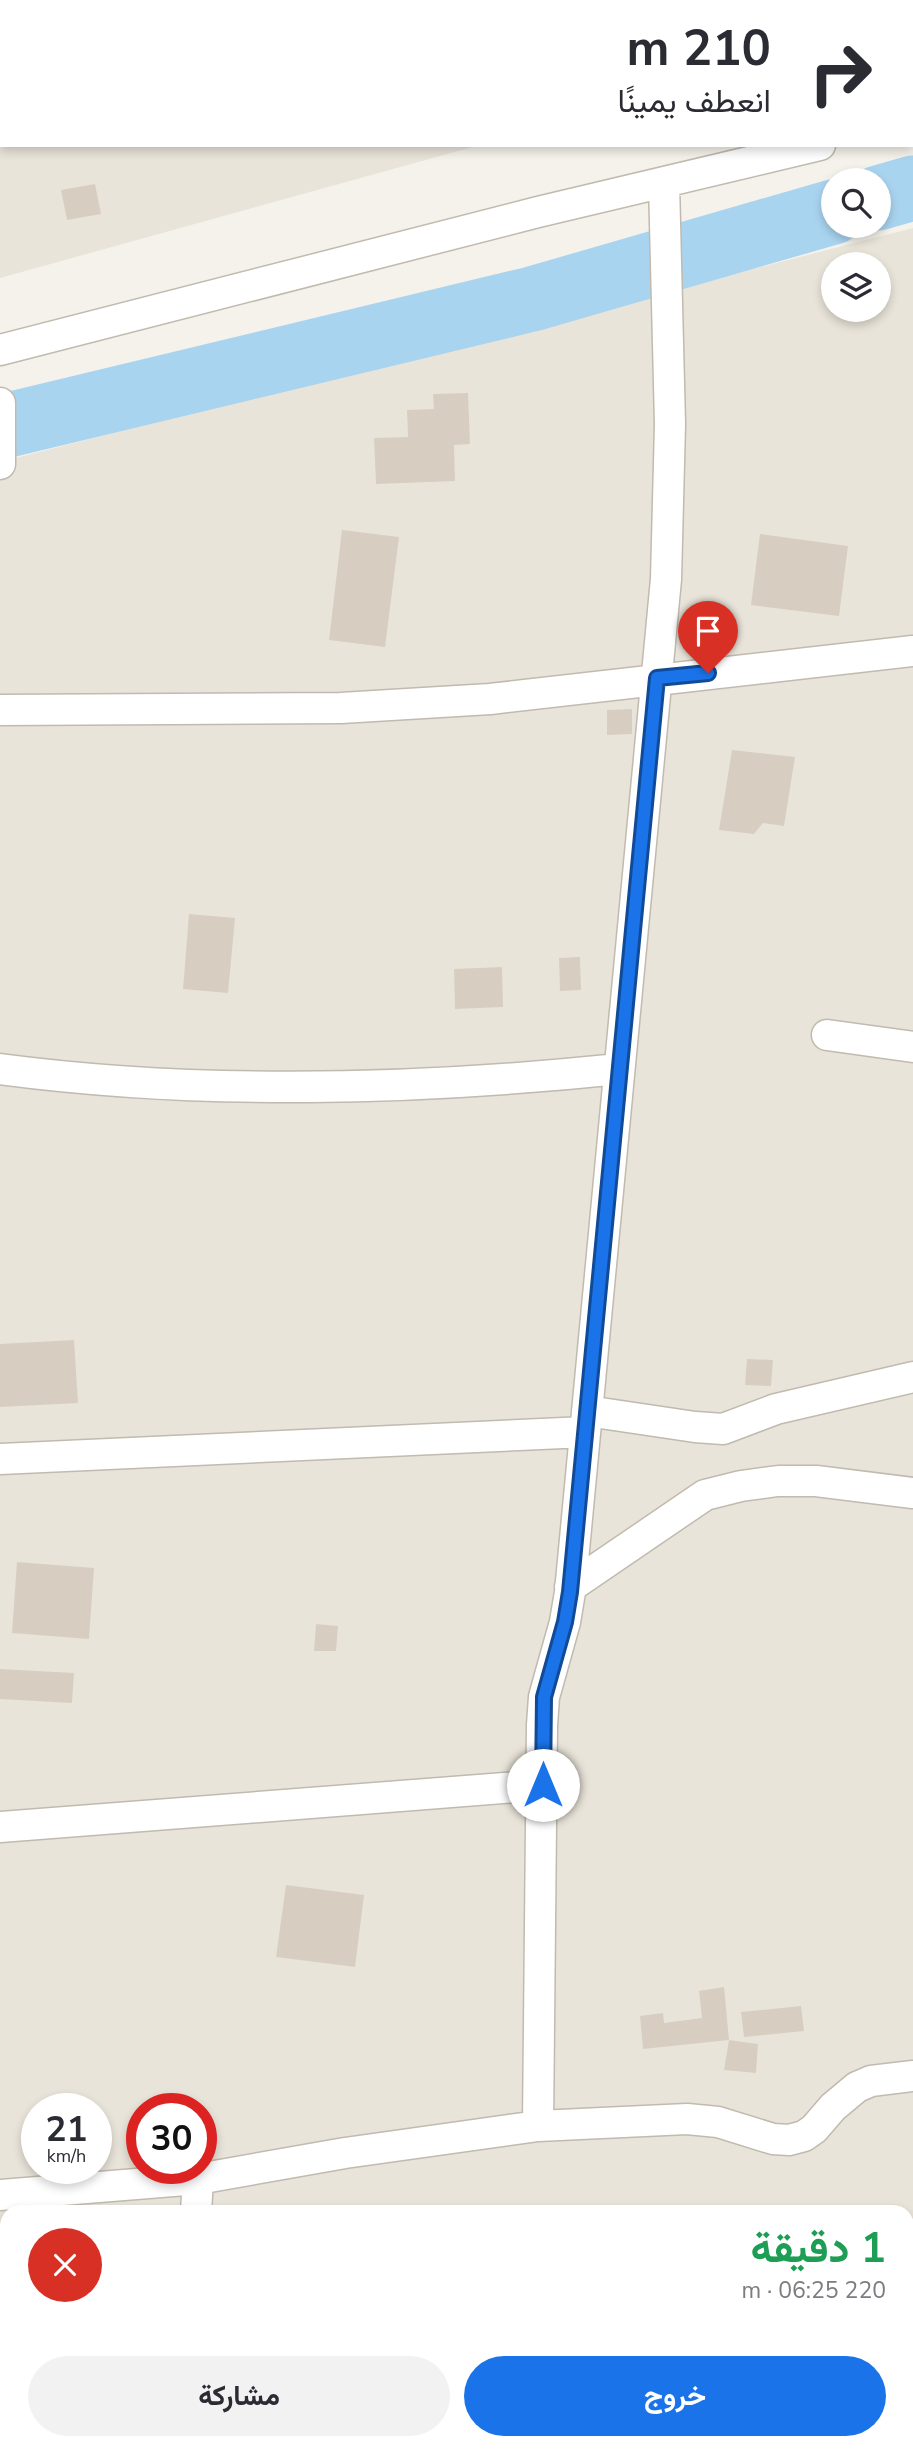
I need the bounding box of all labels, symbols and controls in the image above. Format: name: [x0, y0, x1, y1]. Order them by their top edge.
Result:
text: 210 m: [627, 15, 771, 82]
icon: right: [795, 28, 886, 119]
text: انعطف يمينًا: [618, 80, 771, 123]
map controls: [821, 168, 891, 322]
button: search: [821, 168, 891, 238]
button: layers: [821, 252, 891, 322]
pin: [678, 601, 738, 673]
icon: arrive: [689, 612, 727, 650]
position arrow: [506, 1748, 580, 1822]
speed limit sign: 30: [126, 2093, 217, 2184]
text: 21: [45, 2106, 88, 2153]
text: km/h: [47, 2144, 86, 2168]
text: 1 دقيقة: [750, 2220, 886, 2277]
button: close: [28, 2228, 102, 2302]
text: 220 m · 06:25: [741, 2275, 886, 2306]
button: مشاركة: [28, 2356, 450, 2436]
button: خروج: [464, 2356, 886, 2436]

